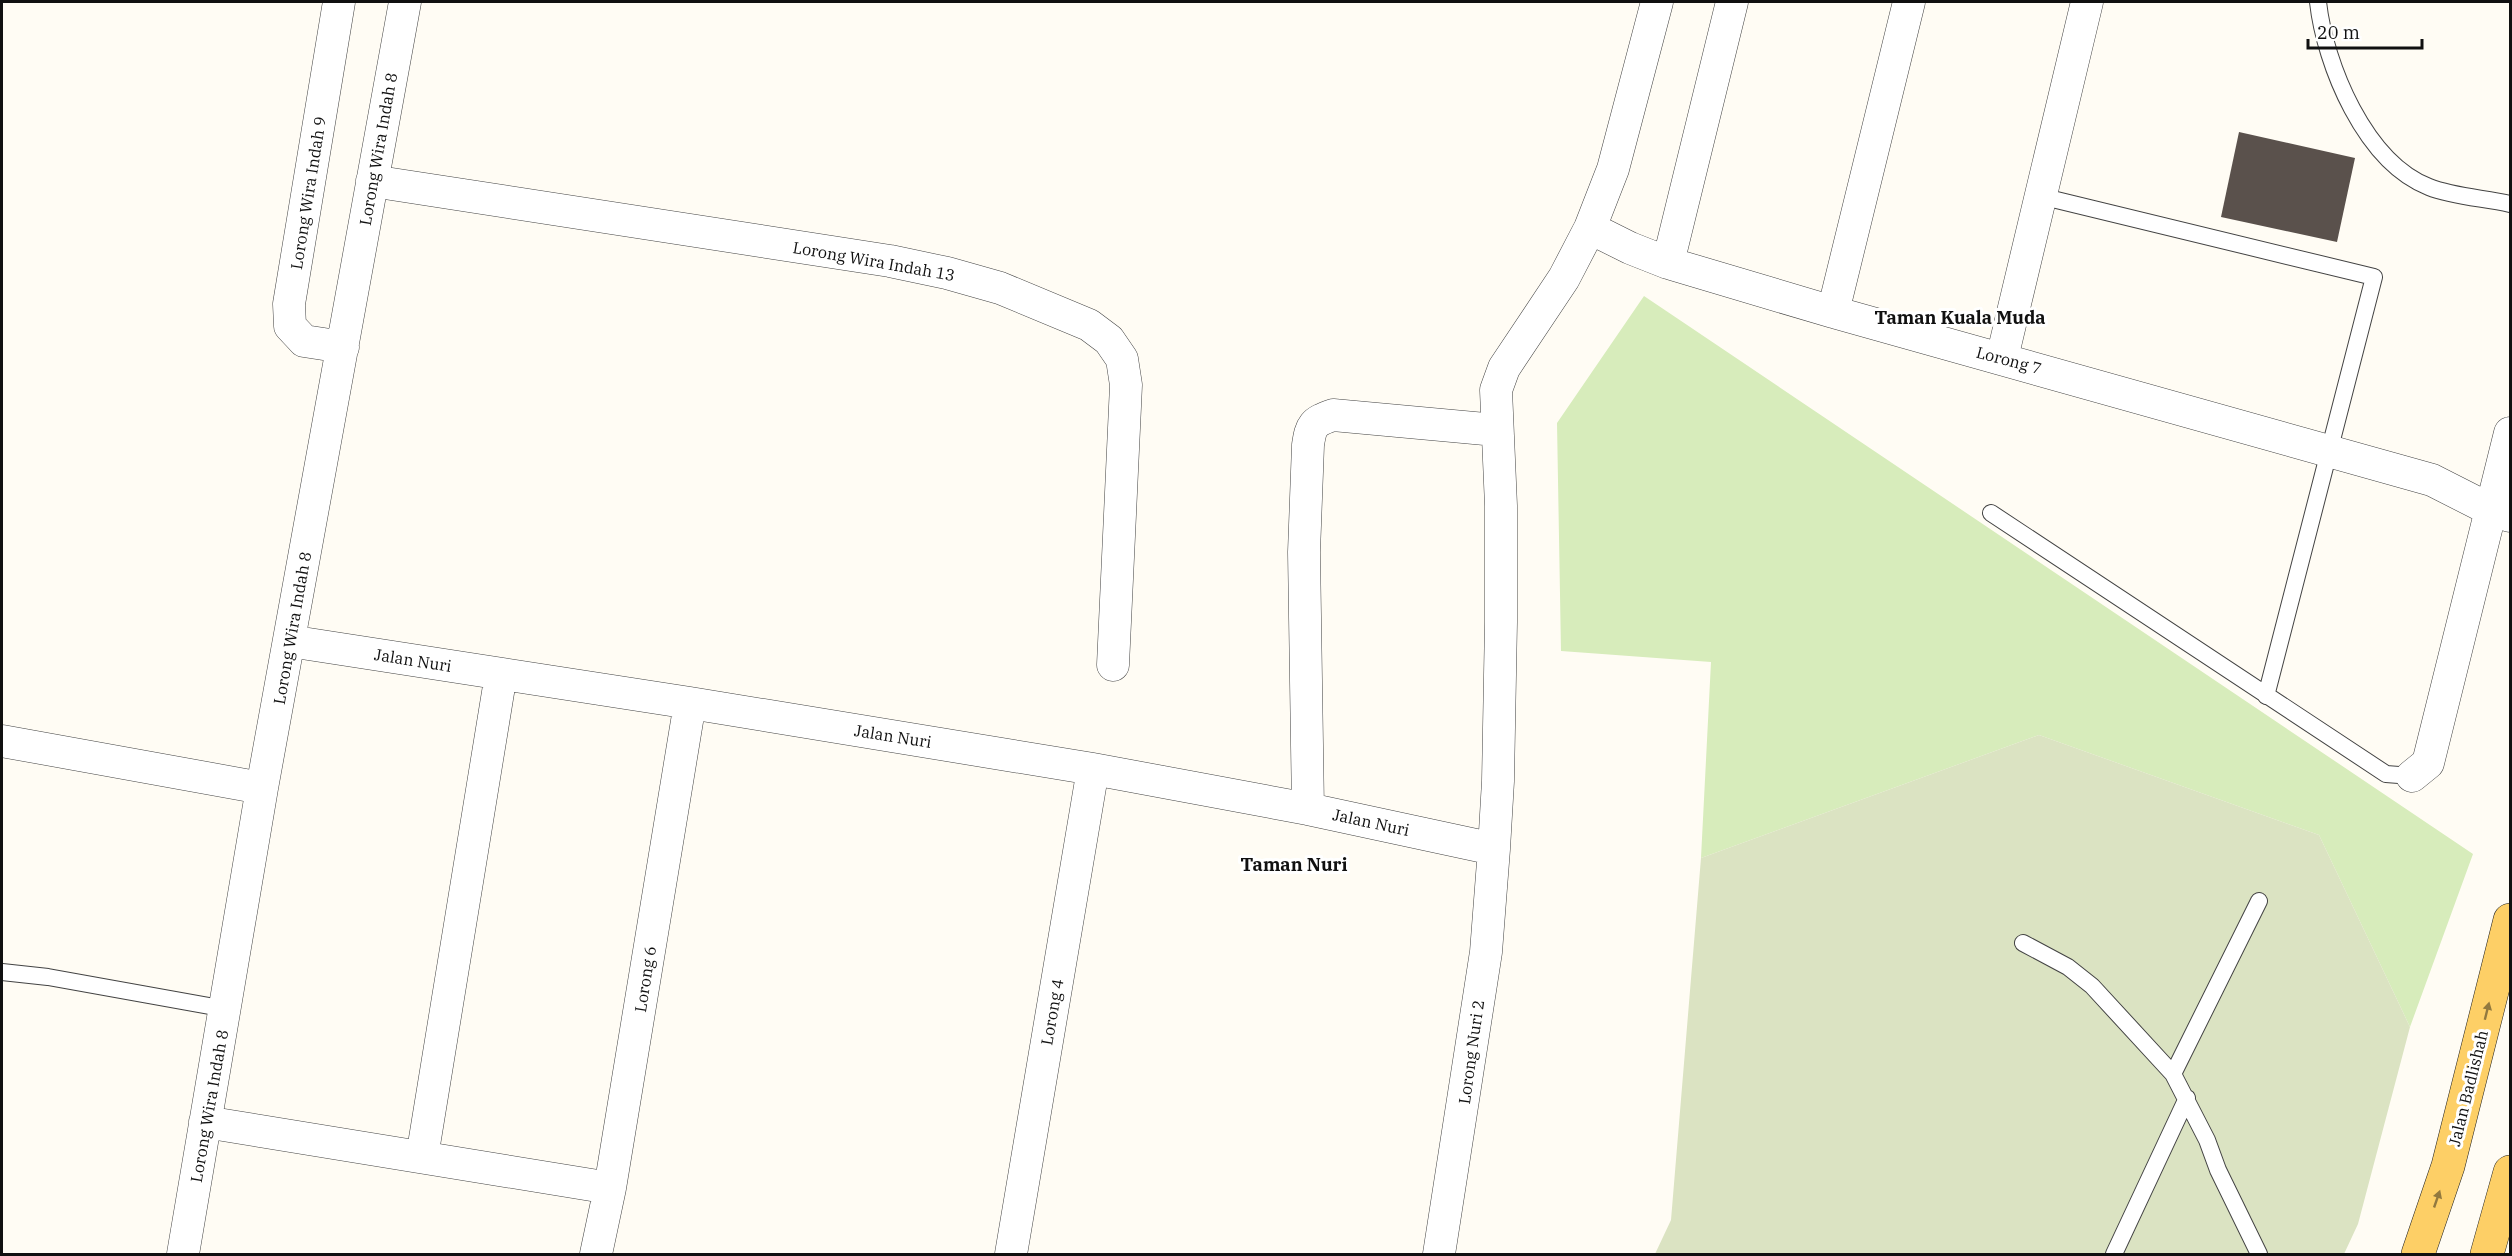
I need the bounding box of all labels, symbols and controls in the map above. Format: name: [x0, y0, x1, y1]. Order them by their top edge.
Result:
scale bar: [2308, 12, 2422, 50]
text: 20 m: [2317, 21, 2360, 44]
street label: Lorong Wira Indah 8: [355, 71, 401, 227]
street label: Lorong Wira Indah 9: [286, 115, 330, 271]
street label: Lorong Wira Indah 13: [791, 237, 957, 285]
district label: Taman Kuala Muda: [1874, 306, 2046, 329]
street label: Lorong 7: [1974, 342, 2044, 378]
street label: Lorong Wira Indah 8: [269, 550, 315, 706]
street label: Jalan Nuri: [373, 644, 453, 676]
street label: Jalan Nuri: [853, 720, 933, 752]
street label: Jalan Nuri: [1331, 804, 1411, 840]
district label: Taman Nuri: [1241, 853, 1347, 876]
street label: Lorong 6: [630, 944, 660, 1014]
street label: Lorong 4: [1036, 977, 1068, 1047]
street label: Lorong Nuri 2: [1454, 999, 1488, 1105]
one-way arrow: [2483, 1002, 2493, 1020]
street label: Lorong Wira Indah 8: [186, 1028, 232, 1184]
street label: Jalan Badlishah: [2444, 1028, 2492, 1148]
one-way arrow: [2433, 1190, 2442, 1208]

